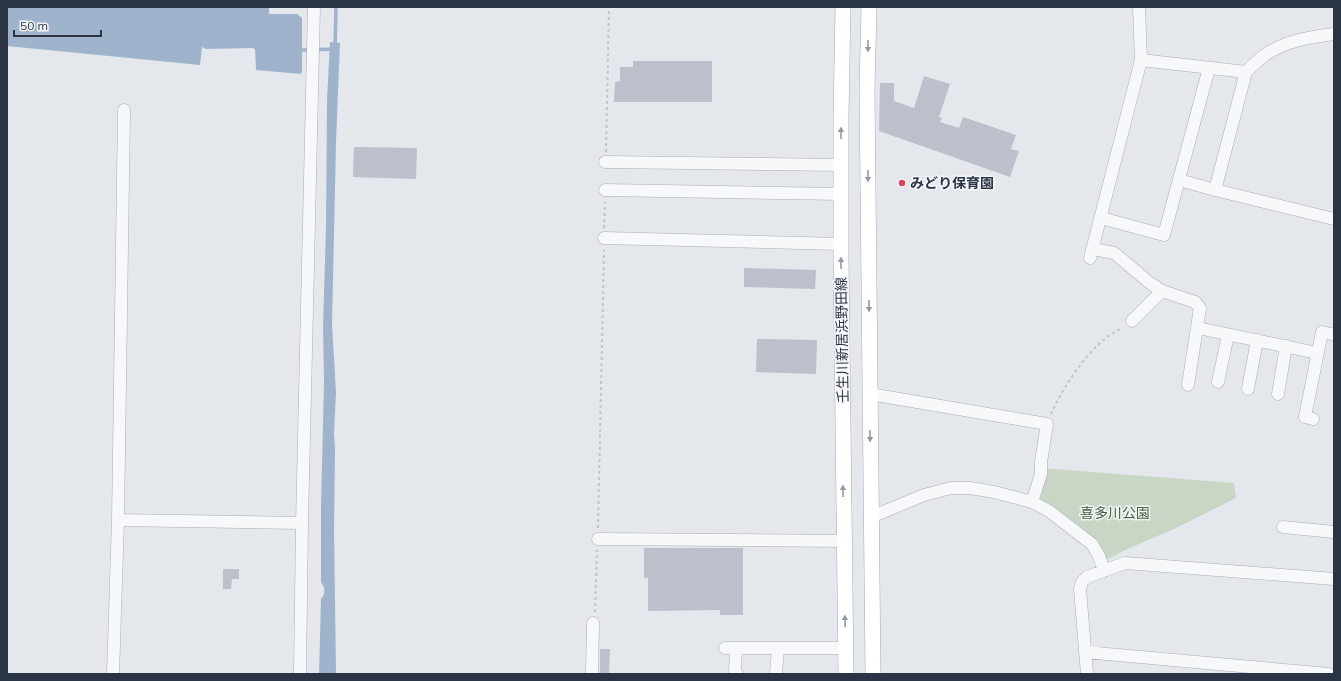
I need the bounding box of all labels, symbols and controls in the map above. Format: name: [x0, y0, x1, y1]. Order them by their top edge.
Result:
scale bar: [14, 12, 101, 38]
text: 50 m: [20, 18, 48, 33]
one-way arrow: [865, 40, 871, 53]
one-way arrow: [838, 126, 844, 139]
one-way arrow: [865, 170, 871, 183]
place label: みどり保育園: [910, 174, 994, 192]
marker: みどり保育園: [897, 178, 907, 188]
one-way arrow: [838, 256, 844, 269]
street label: 壬生川新居浜野田線: [832, 277, 852, 403]
one-way arrow: [866, 300, 872, 313]
one-way arrow: [867, 430, 873, 443]
one-way arrow: [840, 485, 847, 497]
park label: 喜多川公園: [1080, 504, 1150, 522]
one-way arrow: [842, 614, 848, 627]

